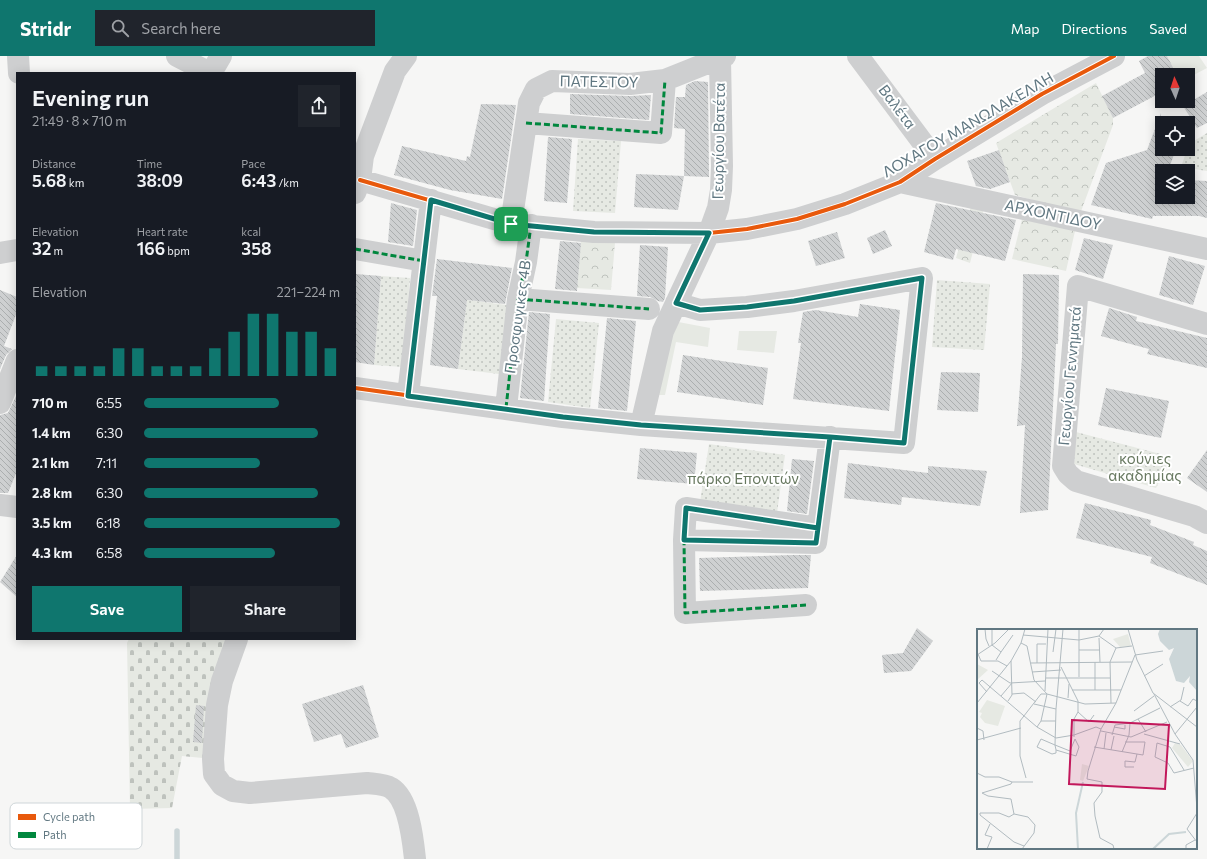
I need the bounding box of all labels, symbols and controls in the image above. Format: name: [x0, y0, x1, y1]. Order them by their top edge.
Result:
search box: [95, 10, 375, 46]
text: Stridr: [20, 17, 71, 40]
icon: search: [109, 17, 131, 39]
text: Search here: [141, 19, 221, 37]
text: Map: [1011, 20, 1040, 37]
text: Directions: [1062, 20, 1127, 37]
text: Saved: [1149, 20, 1187, 37]
street label: ΛΟΧΑΓΟΥ ΜΑΝΩΛΑΚΕΛΛΗ: [879, 68, 1056, 181]
north arrow: [1155, 68, 1195, 108]
map controls: [1155, 68, 1195, 204]
street label: ΠΑΤΕΣΤΟΥ: [559, 71, 639, 91]
street label: Βαλέτα: [875, 81, 920, 132]
street label: Γεωργίου Βατέτα: [708, 82, 728, 200]
text: Evening run: [32, 84, 149, 111]
button: share: [298, 85, 340, 127]
text: 21:49 · 8 × 710 m: [32, 113, 127, 129]
button: locate: [1155, 116, 1195, 156]
text: Distance: [32, 157, 76, 170]
text: Time: [137, 157, 162, 170]
text: Pace: [241, 157, 265, 170]
button: layers: [1155, 164, 1195, 204]
text: 5.68: [32, 170, 67, 191]
text: 38:09: [137, 170, 183, 191]
text: 6:43: [241, 170, 276, 191]
text: km: [67, 176, 84, 189]
text: /km: [276, 176, 299, 189]
street label: ΑΡΧΟΝΤΙΔΟΥ: [1003, 195, 1103, 233]
pin: [494, 207, 528, 241]
icon: arrive: [500, 213, 522, 235]
text: Elevation: [32, 225, 78, 238]
text: Heart rate: [137, 225, 188, 238]
text: kcal: [241, 225, 261, 238]
text: 32: [32, 238, 51, 259]
text: 166: [137, 238, 165, 259]
text: 358: [241, 238, 271, 259]
text: m: [51, 244, 63, 257]
text: bpm: [165, 244, 190, 257]
street label: Προσφυγικες 4Β: [500, 259, 534, 375]
text: Elevation: [32, 284, 87, 300]
text: 221–224 m: [277, 284, 340, 300]
street label: Γεωργίου Γεννηματά: [1054, 306, 1084, 446]
text: 710 m: [32, 395, 68, 411]
text: 6:55: [96, 395, 122, 411]
text: 1.4 km: [32, 425, 71, 441]
text: 6:30: [96, 425, 123, 441]
park label: κούνιες ακαδημίας: [1108, 449, 1182, 484]
text: 2.1 km: [32, 455, 69, 471]
text: 7:11: [96, 455, 117, 471]
park label: πάρκο Επονιτών: [687, 469, 799, 487]
text: 2.8 km: [32, 485, 72, 501]
text: 6:30: [96, 485, 123, 501]
text: 3.5 km: [32, 515, 72, 531]
text: 6:18: [96, 515, 120, 531]
text: 4.3 km: [32, 545, 72, 561]
text: 6:58: [96, 545, 122, 561]
button: Save: [32, 586, 182, 632]
button: Share: [190, 586, 340, 632]
inset map: [977, 629, 1197, 849]
legend: [10, 803, 142, 849]
text: Cycle path: [43, 810, 95, 823]
text: Path: [43, 828, 66, 841]

